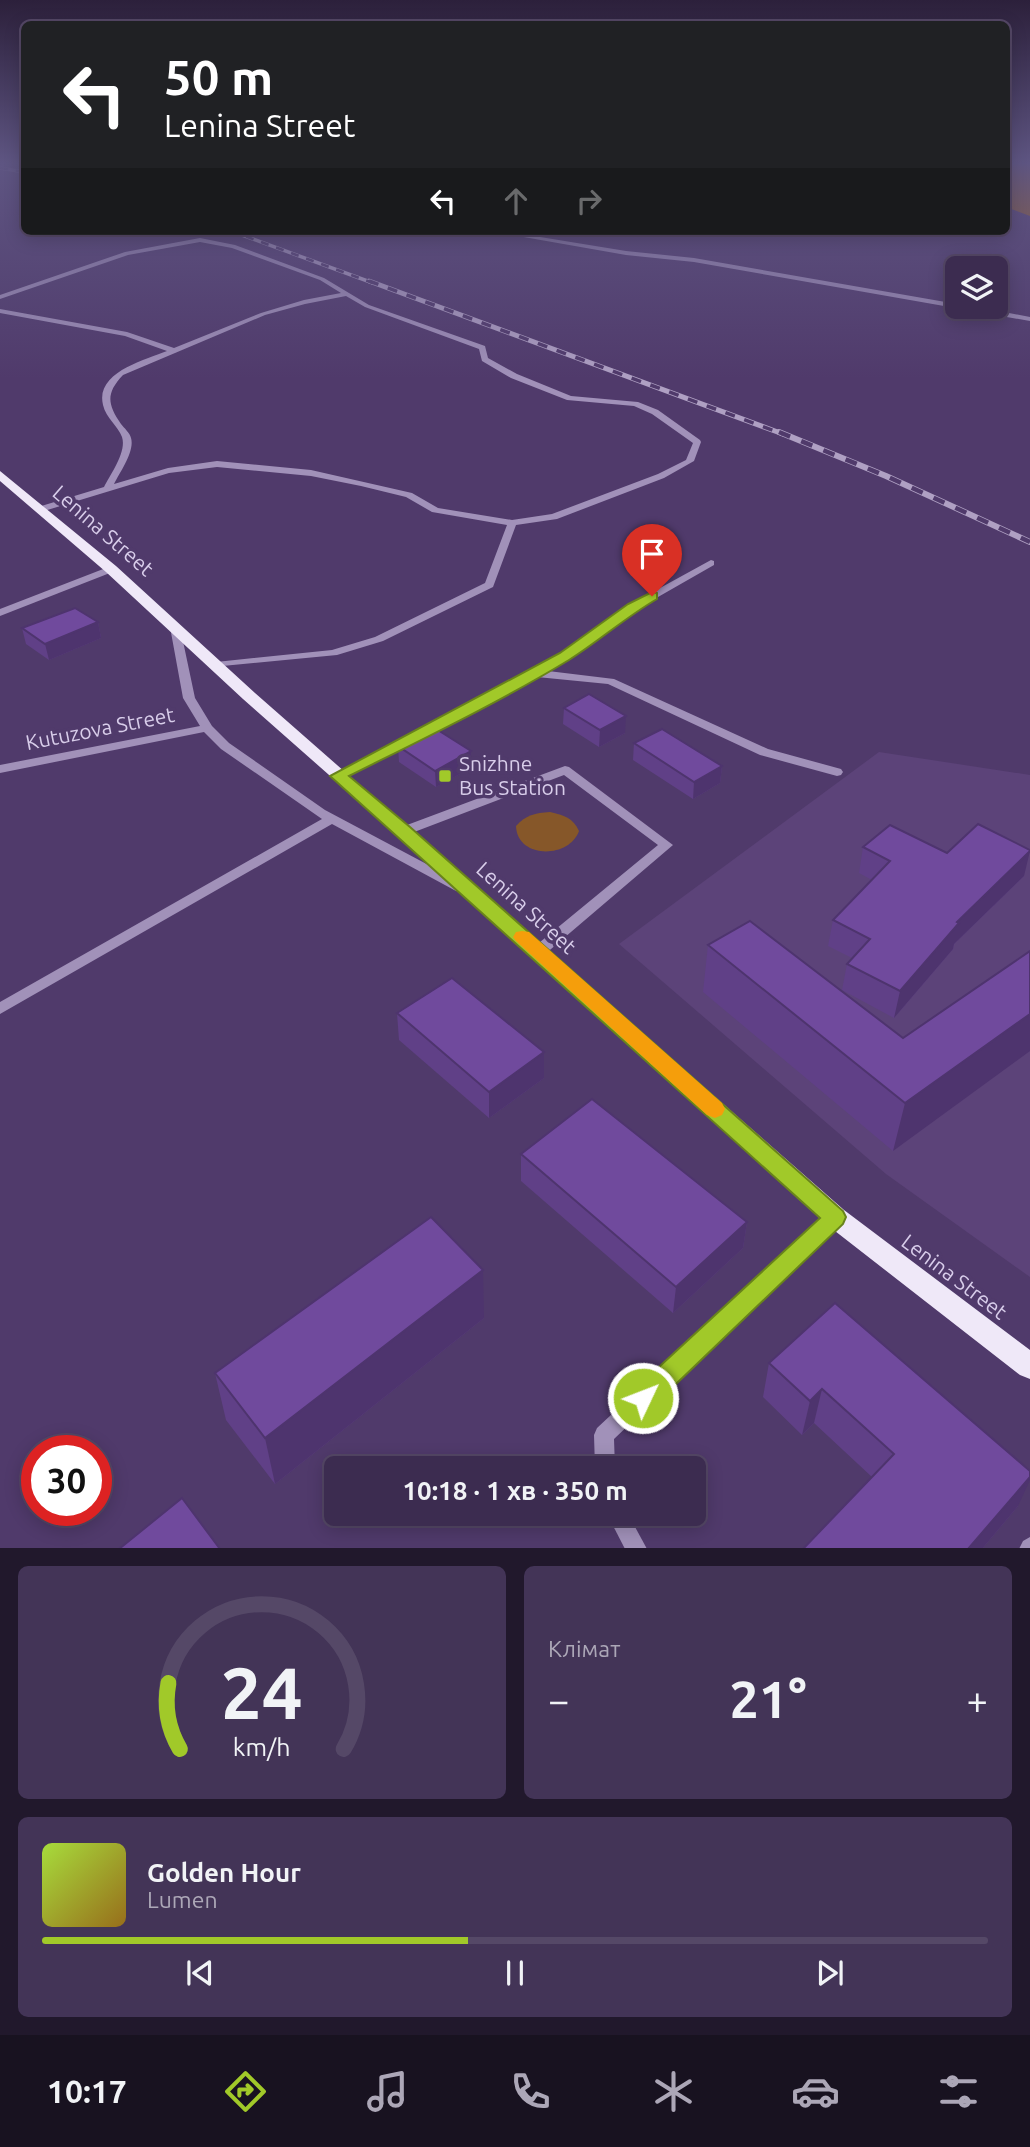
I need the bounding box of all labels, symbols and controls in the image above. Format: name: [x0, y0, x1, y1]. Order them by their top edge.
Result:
icon: left: [49, 49, 140, 140]
text: 50 m: [164, 49, 273, 104]
text: Lenina Street: [164, 107, 355, 143]
icon: left: [424, 182, 462, 220]
icon: ahead: [497, 182, 535, 220]
icon: right: [570, 182, 608, 220]
map controls: [945, 256, 1008, 319]
button: layers: [945, 256, 1008, 319]
street label: Lenina Street: [48, 480, 159, 581]
pin: [622, 524, 682, 596]
icon: arrive: [633, 535, 671, 573]
street label: Kutuzova Street: [23, 702, 176, 754]
place label: Snizhne Bus Station: [459, 751, 566, 799]
marker: Snizhne Bus Station: [437, 768, 453, 784]
street label: Lenina Street: [472, 856, 581, 958]
street label: Lenina Street: [897, 1229, 1012, 1324]
position arrow: [606, 1361, 680, 1435]
speed limit sign: 30: [21, 1435, 112, 1526]
text: 10:18 · 1 хв · 350 m: [402, 1476, 628, 1505]
text: Клімат: [548, 1636, 620, 1661]
text: 24: [221, 1651, 303, 1733]
text: 21°: [729, 1670, 807, 1728]
text: −: [548, 1679, 569, 1721]
text: +: [967, 1679, 988, 1721]
text: km/h: [233, 1732, 291, 1760]
text: Golden Hour: [147, 1858, 301, 1887]
text: Lumen: [147, 1887, 218, 1912]
icon: previous: [181, 1954, 219, 1992]
icon: pause: [496, 1954, 534, 1992]
icon: next: [811, 1954, 849, 1992]
icon: directions: [221, 2067, 270, 2116]
icon: music: [363, 2067, 412, 2116]
icon: phone: [506, 2067, 555, 2116]
icon: climate: [649, 2067, 698, 2116]
icon: car: [791, 2067, 840, 2116]
icon: filters: [934, 2067, 983, 2116]
text: 10:17: [47, 2073, 127, 2109]

